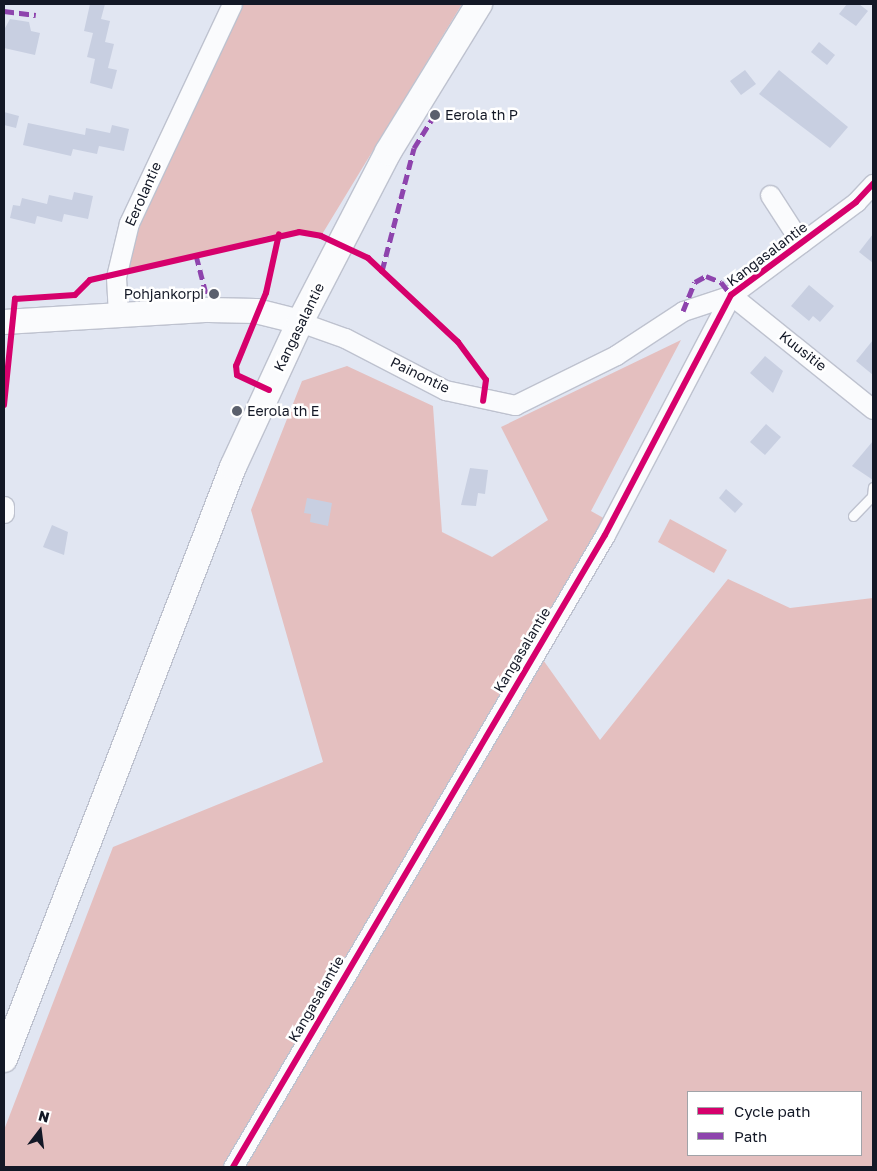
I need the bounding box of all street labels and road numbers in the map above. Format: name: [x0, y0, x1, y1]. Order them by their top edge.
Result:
street label: Eerolantie: [121, 159, 165, 229]
street label: Kangasalantie: [724, 218, 810, 290]
street label: Kangasalantie: [270, 280, 328, 374]
street label: Kuusitie: [776, 327, 830, 375]
street label: Painontie: [388, 354, 452, 396]
street label: Kangasalantie: [490, 604, 554, 696]
street label: Kangasalantie: [285, 953, 347, 1045]

